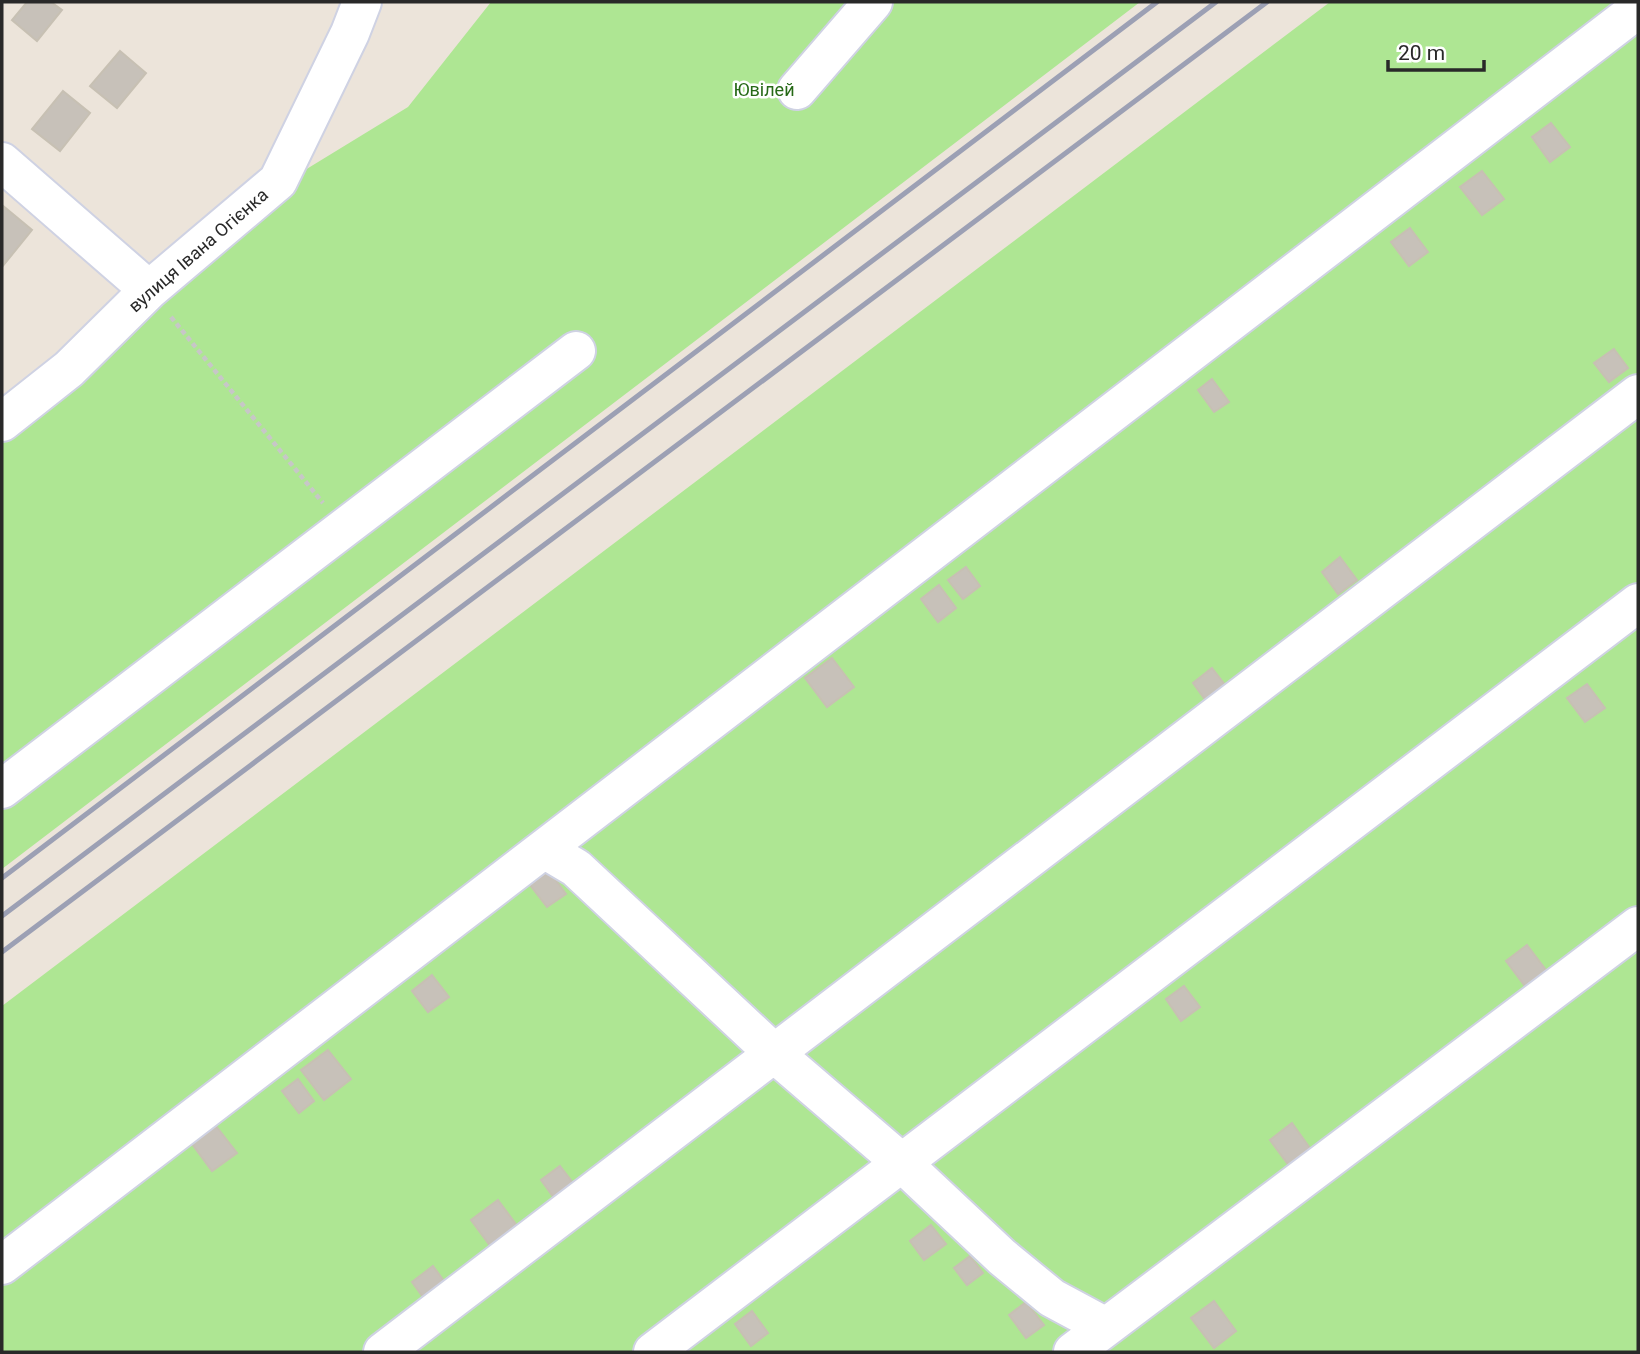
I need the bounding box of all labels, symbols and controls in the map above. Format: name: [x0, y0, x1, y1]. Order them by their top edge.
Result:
scale bar: [1388, 28, 1484, 72]
text: 20 m: [1398, 41, 1445, 65]
park label: Ювілей: [733, 79, 795, 100]
street label: вулиця Івана Огієнка: [124, 184, 272, 316]

